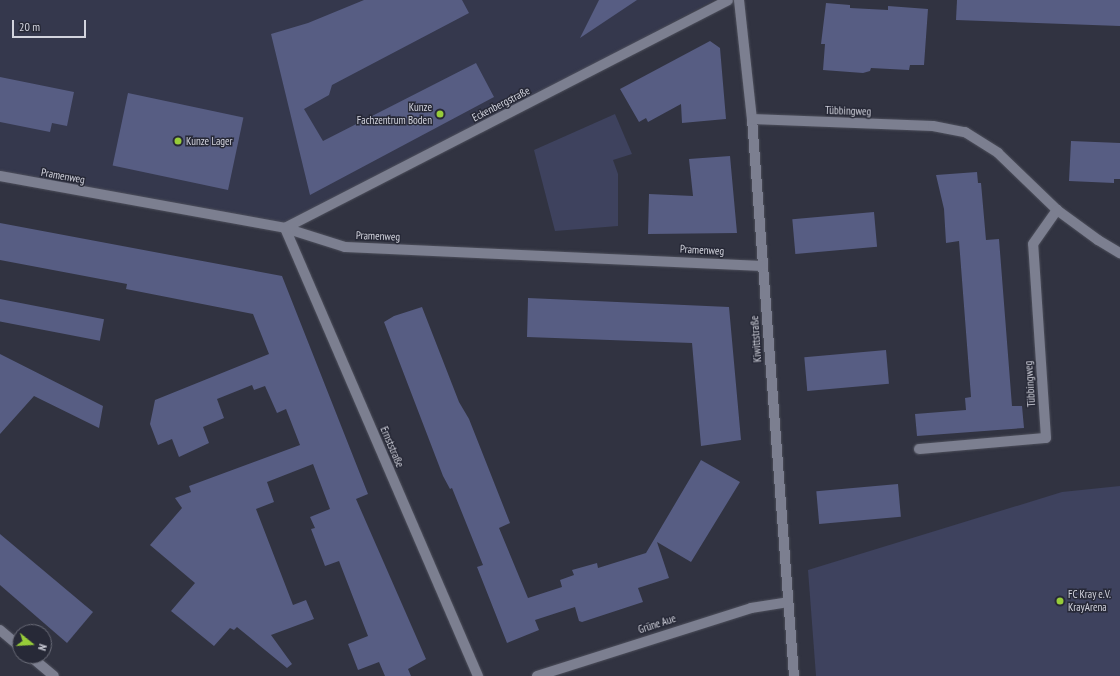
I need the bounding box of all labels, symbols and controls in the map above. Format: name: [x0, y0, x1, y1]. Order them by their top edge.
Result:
scale bar: [14, 12, 88, 38]
text: 20 m: [19, 19, 40, 34]
street label: Eckenbergstraße: [470, 84, 532, 124]
place label: Kunze Fachzentrum Boden: [357, 101, 432, 127]
street label: Tübbingweg: [825, 104, 871, 118]
marker: Kunze Fachzentrum Boden: [435, 109, 445, 119]
place label: Kunze Lager: [186, 134, 233, 148]
marker: Kunze Lager: [173, 136, 183, 146]
street label: Pramenweg: [40, 166, 86, 186]
street label: Pramenweg: [356, 229, 400, 243]
street label: Pramenweg: [680, 242, 724, 258]
street label: Kiwittstraße: [748, 315, 764, 363]
street label: Tübbingweg: [1022, 361, 1038, 407]
street label: Ernststraße: [377, 424, 407, 470]
place label: FC Kray e.V. KrayArena: [1068, 588, 1112, 614]
marker: FC Kray e.V. KrayArena: [1055, 596, 1065, 606]
street label: Grüne Aue: [636, 612, 678, 636]
north arrow: [12, 624, 52, 664]
text: N: [35, 642, 50, 652]

